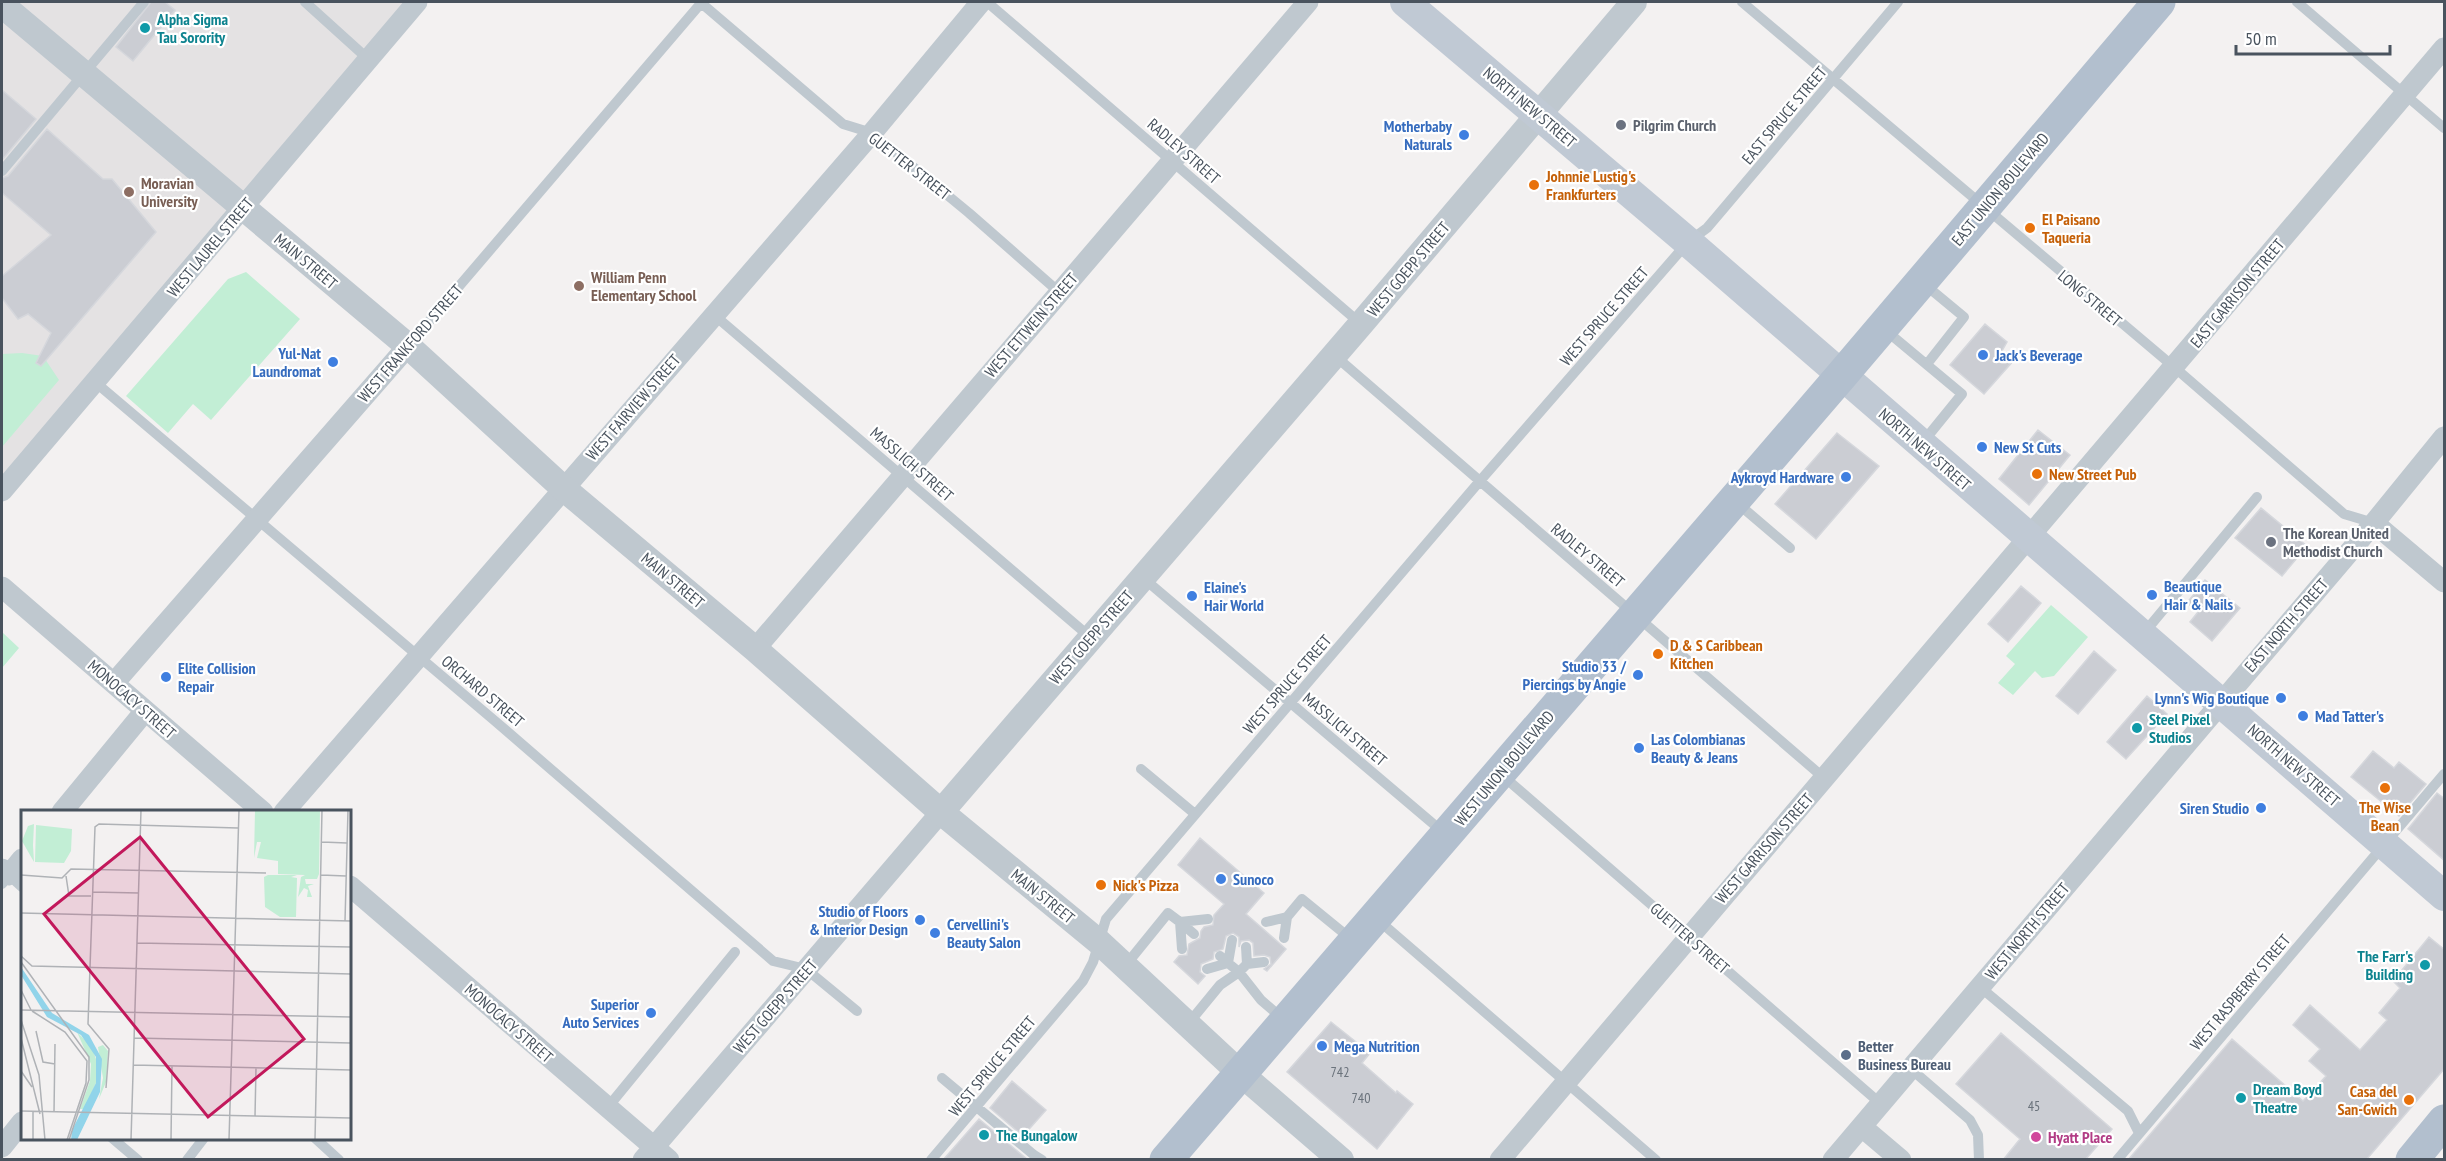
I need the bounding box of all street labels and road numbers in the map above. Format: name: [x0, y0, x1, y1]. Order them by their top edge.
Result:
street label: NORTH NEW STREET: [1479, 62, 1581, 152]
street label: EAST SPRUCE STREET: [1737, 62, 1831, 168]
street label: RADLEY STREET: [1144, 114, 1224, 188]
street label: GUETTER STREET: [865, 128, 955, 204]
street label: EAST UNION BOULEVARD: [1947, 128, 2053, 250]
street label: WEST LAUREL STREET: [163, 193, 257, 301]
street label: WEST GOEPP STREET: [1362, 217, 1454, 321]
street label: MAIN STREET: [270, 229, 342, 293]
street label: EAST GARRISON STREET: [2186, 234, 2288, 352]
street label: WEST SPRUCE STREET: [1556, 262, 1652, 370]
street label: LONG STREET: [2054, 266, 2126, 330]
street label: WEST ETTWEIN STREET: [980, 269, 1082, 381]
street label: WEST FRANKFORD STREET: [353, 280, 467, 406]
street label: WEST FAIRVIEW STREET: [582, 350, 684, 464]
street label: NORTH NEW STREET: [1875, 404, 1975, 494]
street label: MASSLICH STREET: [866, 422, 958, 506]
street label: RADLEY STREET: [1547, 519, 1629, 591]
street label: MAIN STREET: [637, 548, 709, 612]
street label: EAST NORTH STREET: [2240, 574, 2332, 676]
street label: WEST GOEPP STREET: [1045, 586, 1137, 688]
street label: WEST SPRUCE STREET: [1239, 630, 1335, 738]
street label: ORCHARD STREET: [438, 651, 528, 731]
street label: MONOCACY STREET: [84, 655, 180, 743]
street label: MASSLICH STREET: [1299, 688, 1391, 770]
street label: WEST UNION BOULEVARD: [1450, 706, 1558, 830]
street label: NORTH NEW STREET: [2244, 720, 2344, 810]
street label: WEST GARRISON STREET: [1711, 789, 1817, 907]
street label: MAIN STREET: [1007, 864, 1079, 928]
street label: WEST NORTH STREET: [1981, 878, 2073, 984]
street label: GUETTER STREET: [1646, 898, 1734, 978]
street label: WEST RASPBERRY STREET: [2186, 930, 2294, 1054]
street label: WEST GOEPP STREET: [729, 955, 821, 1057]
street label: MONOCACY STREET: [461, 979, 557, 1067]
street label: WEST SPRUCE STREET: [944, 1012, 1040, 1120]

